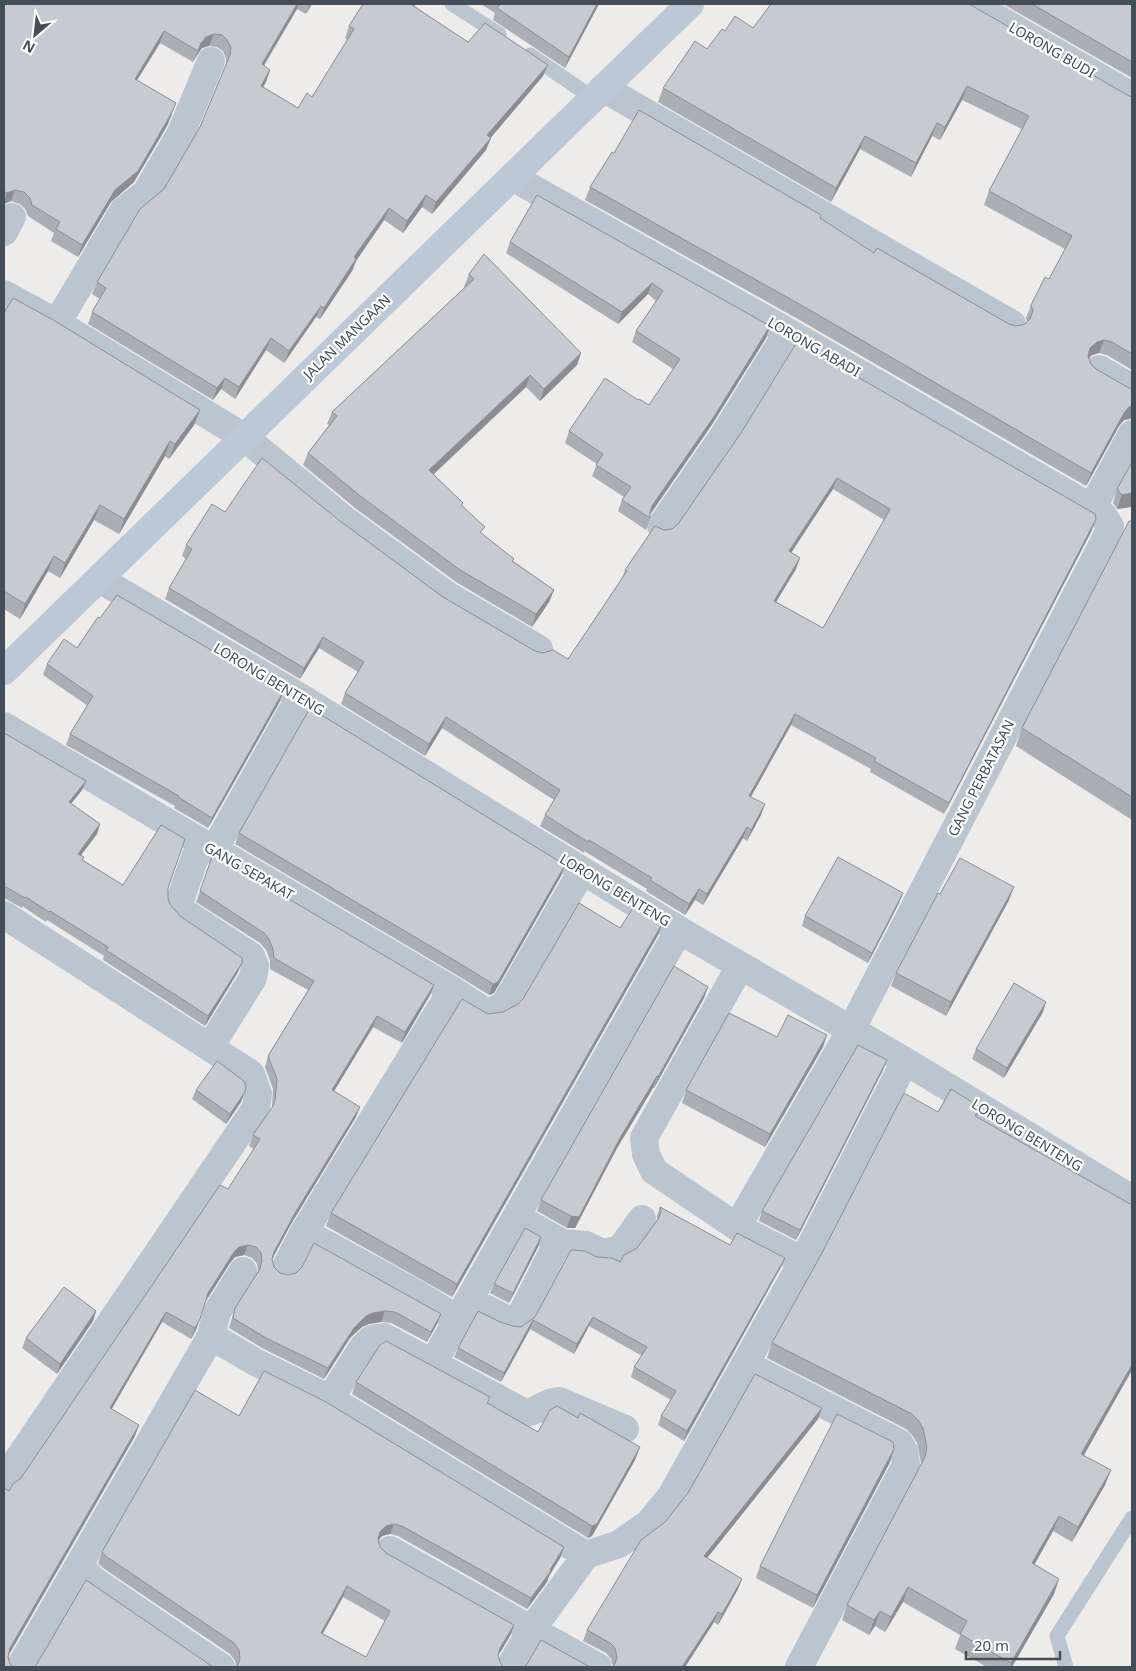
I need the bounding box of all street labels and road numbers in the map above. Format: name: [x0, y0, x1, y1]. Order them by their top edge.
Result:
street label: LORONG BUDI: [1006, 17, 1099, 82]
street label: JALAN MANGAAN: [297, 290, 394, 385]
street label: LORONG ABADI: [764, 312, 864, 381]
street label: LORONG BENTENG: [210, 638, 328, 719]
street label: GANG PERBATASAN: [943, 716, 1018, 839]
street label: GANG SEPAKAT: [201, 837, 298, 904]
street label: LORONG BENTENG: [556, 849, 674, 930]
street label: LORONG BENTENG: [968, 1094, 1086, 1175]

